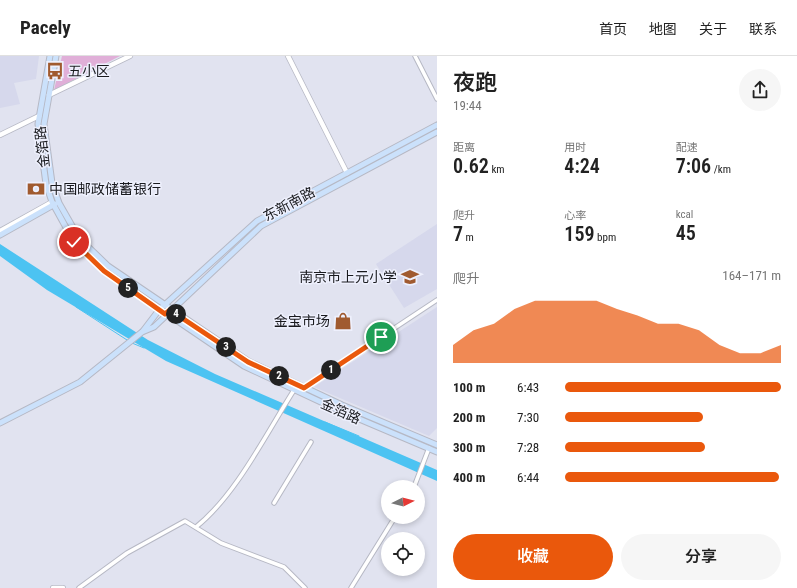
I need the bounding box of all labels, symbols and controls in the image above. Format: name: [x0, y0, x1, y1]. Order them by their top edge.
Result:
text: Pacely: [20, 16, 71, 39]
text: 首页: [599, 21, 627, 37]
text: 地图: [649, 21, 677, 37]
text: 关于: [699, 21, 727, 37]
text: 联系: [749, 21, 777, 37]
bus stop icon: 五小区: [45, 61, 65, 81]
place label: 五小区: [68, 63, 110, 79]
button: share: [739, 69, 781, 111]
text: 夜跑: [453, 70, 497, 95]
text: 19:44: [453, 98, 482, 113]
street label: 金箔路: [32, 125, 52, 169]
text: 距离: [453, 141, 475, 154]
text: 用时: [564, 141, 586, 154]
text: 配速: [676, 141, 698, 154]
text: 0.62: [453, 154, 489, 178]
text: 4:24: [564, 154, 600, 178]
text: 7:06: [676, 154, 711, 178]
text: km: [489, 163, 505, 176]
text: /km: [711, 163, 731, 176]
bank icon: 中国邮政储蓄银行: [26, 179, 46, 199]
place label: 中国邮政储蓄银行: [49, 181, 161, 197]
street label: 东新南路: [261, 184, 317, 224]
text: kcal: [676, 208, 693, 221]
text: 爬升: [453, 209, 475, 222]
text: 心率: [564, 209, 586, 222]
text: 45: [676, 221, 696, 245]
text: 7: [453, 222, 463, 246]
text: 159: [564, 222, 595, 246]
pin: [57, 225, 91, 259]
icon: check: [63, 231, 85, 253]
text: m: [463, 231, 474, 244]
text: bpm: [595, 231, 616, 244]
school or university icon: 南京市上元小学: [400, 267, 420, 287]
text: 164–171 m: [722, 268, 781, 283]
place label: 南京市上元小学: [299, 269, 397, 285]
text: 爬升: [453, 271, 479, 286]
pin: 5: [118, 278, 138, 298]
text: 5: [125, 281, 131, 294]
pin: 4: [166, 304, 186, 324]
text: 4: [173, 307, 179, 320]
shop icon: 金宝市场: [333, 311, 353, 331]
place label: 金宝市场: [274, 313, 330, 329]
pin: [364, 320, 398, 354]
icon: arrive: [370, 326, 392, 348]
pin: 3: [216, 337, 236, 357]
text: 3: [223, 340, 229, 353]
pin: 1: [321, 360, 341, 380]
text: 1: [328, 363, 334, 376]
pin: 2: [269, 366, 289, 386]
text: 2: [276, 369, 282, 382]
text: 100 m: [453, 380, 485, 395]
text: 6:43: [517, 380, 539, 395]
street label: 金箔路: [319, 395, 363, 427]
text: 200 m: [453, 410, 485, 425]
text: 7:30: [517, 410, 539, 425]
text: 300 m: [453, 440, 485, 455]
text: 7:28: [517, 440, 539, 455]
text: 400 m: [453, 470, 485, 485]
text: 6:44: [517, 470, 539, 485]
north arrow: [381, 480, 425, 524]
map controls: [381, 480, 425, 576]
button: locate: [381, 532, 425, 576]
button: 收藏: [453, 534, 613, 580]
button: 分享: [621, 534, 781, 580]

